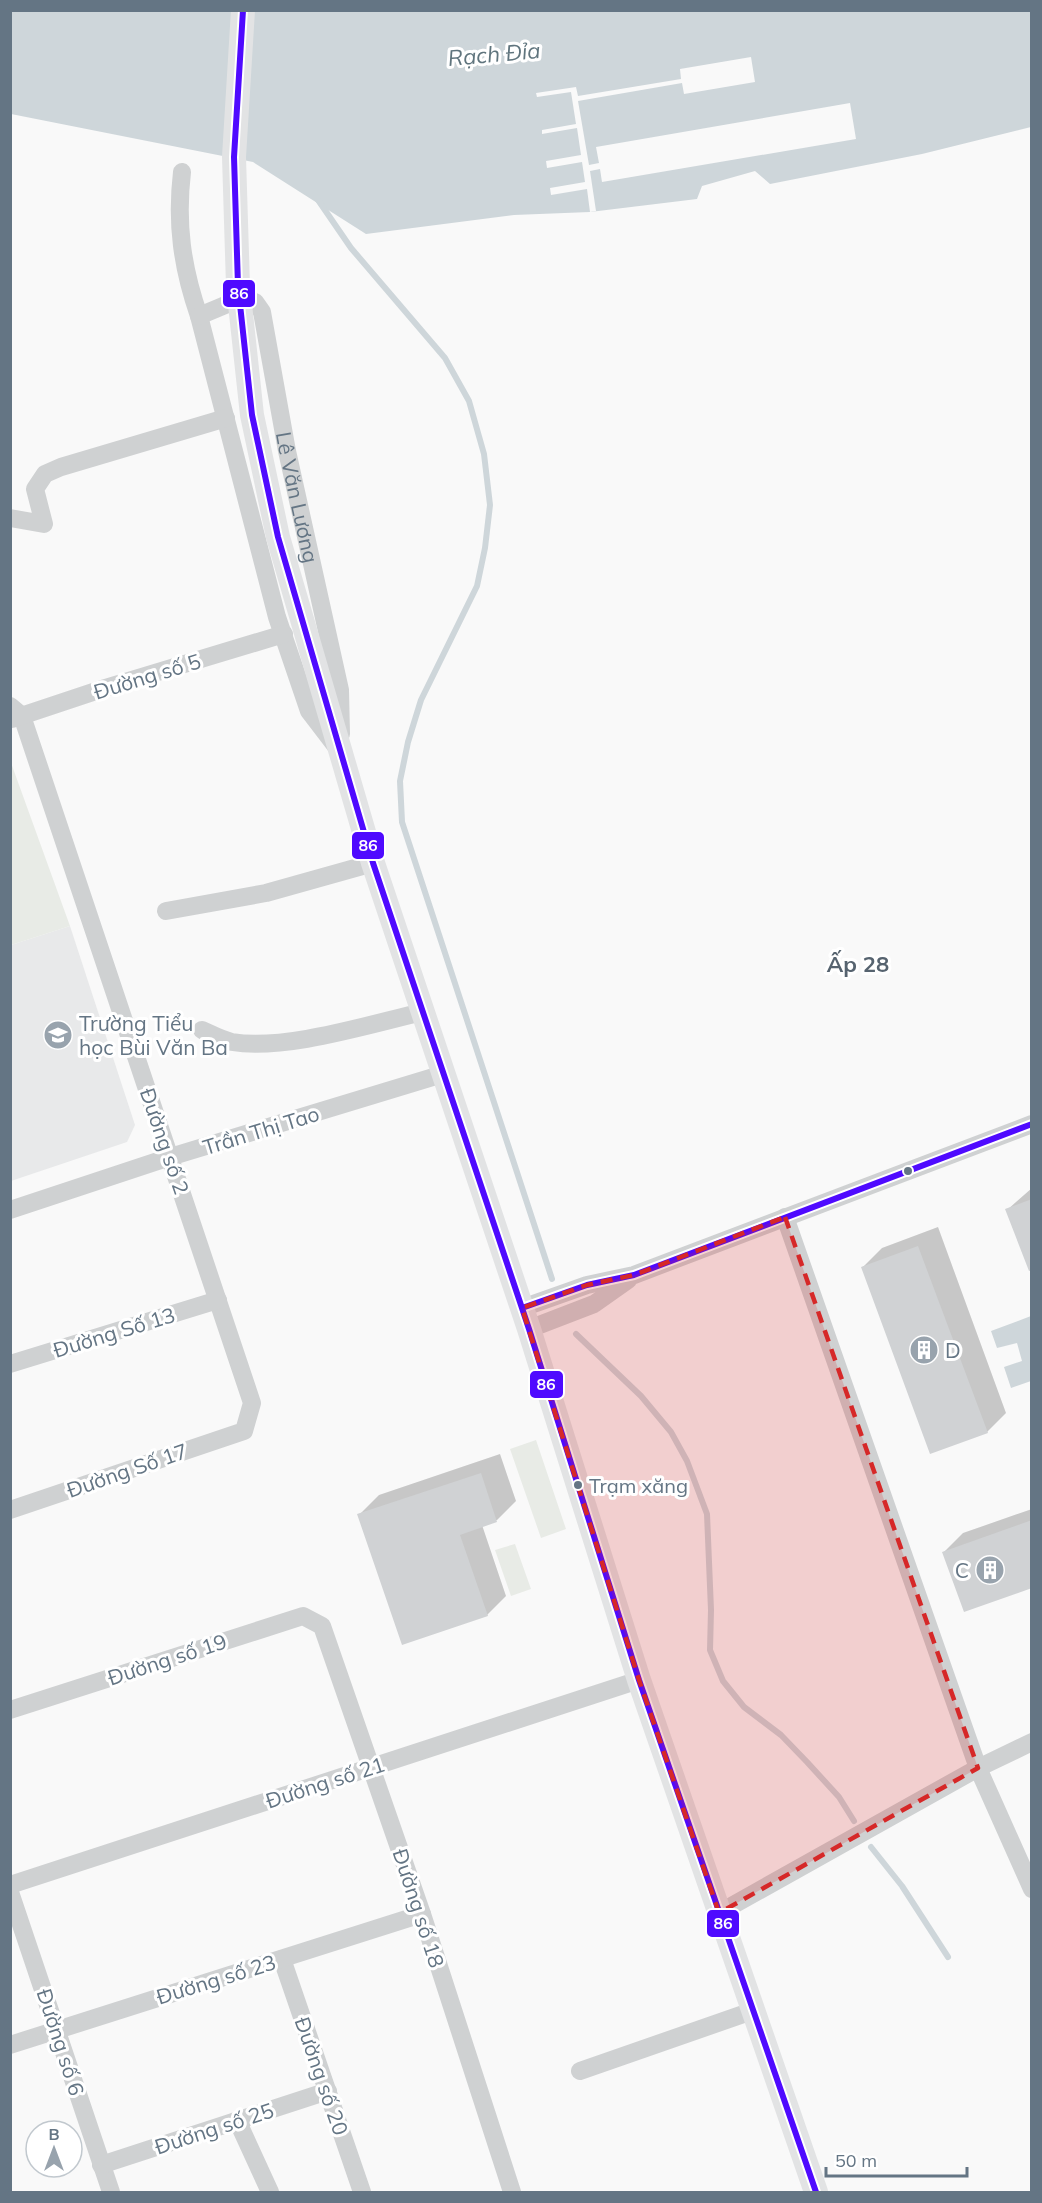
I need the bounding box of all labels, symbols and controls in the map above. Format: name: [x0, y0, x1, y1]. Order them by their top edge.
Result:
water label: Rạch Đỉa: [447, 36, 541, 72]
line badge: 86: [222, 279, 256, 308]
text: 86: [229, 283, 249, 303]
street label: Lê Văn Lương: [271, 430, 324, 565]
street label: Đường số 5: [90, 647, 204, 705]
line badge: 86: [351, 831, 385, 860]
text: 86: [358, 835, 378, 855]
district label: Ấp 28: [827, 950, 889, 978]
place label: Trường Tiểu học Bùi Văn Ba: [79, 1010, 228, 1060]
school or university icon: Trường Tiểu học Bùi Văn Ba: [42, 1019, 74, 1051]
street label: Đường số 2: [135, 1084, 195, 1198]
street label: Trần Thị Tao: [200, 1100, 322, 1160]
unlabelled marker: [902, 1165, 914, 1177]
street label: Đường Số 13: [50, 1301, 178, 1363]
building icon: D: [908, 1334, 940, 1366]
place label: D: [945, 1337, 961, 1363]
line badge: 86: [529, 1370, 564, 1399]
text: 86: [536, 1374, 556, 1394]
street label: Đường Số 17: [63, 1437, 191, 1503]
place label: Trạm xăng: [589, 1473, 688, 1498]
marker: Trạm xăng: [572, 1479, 584, 1491]
building icon: C: [974, 1554, 1006, 1586]
place label: C: [955, 1557, 969, 1583]
street label: Đường số 19: [104, 1628, 230, 1690]
street label: Đường số 21: [262, 1751, 388, 1813]
street label: Đường số 18: [388, 1845, 450, 1971]
line badge: 86: [706, 1909, 740, 1938]
text: 86: [713, 1913, 733, 1933]
street label: Đường số 23: [153, 1949, 279, 2009]
street label: Đường số 6: [32, 1985, 90, 2099]
street label: Đường số 20: [290, 2013, 354, 2139]
street label: Đường số 25: [151, 2097, 277, 2159]
north arrow: [24, 2119, 84, 2179]
text: B: [48, 2124, 60, 2144]
scale bar: [826, 2140, 967, 2178]
text: 50 m: [835, 2149, 877, 2172]

